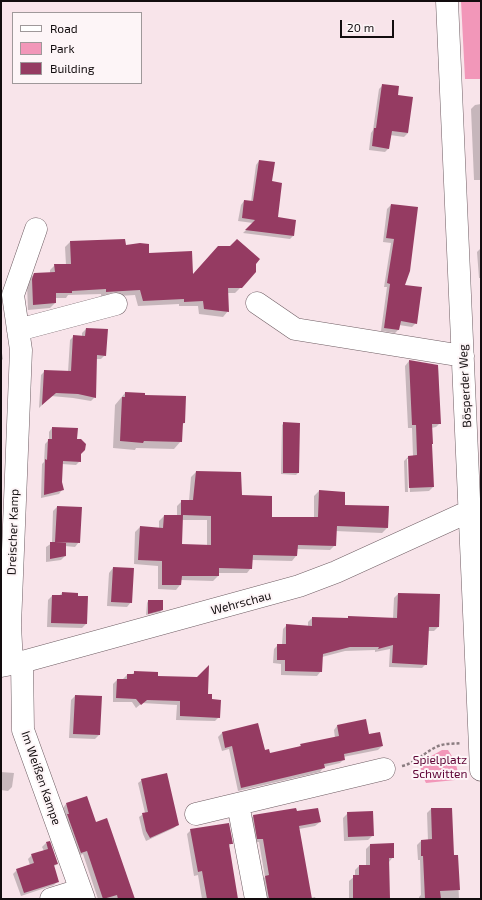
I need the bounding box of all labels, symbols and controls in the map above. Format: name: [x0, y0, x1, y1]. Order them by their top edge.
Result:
legend: [12, 12, 142, 84]
scale bar: [342, 12, 396, 38]
text: 20 m: [347, 20, 374, 34]
text: Road: [50, 21, 78, 35]
text: Park: [50, 41, 75, 55]
text: Building: [50, 61, 94, 75]
street label: Bösperder Weg: [456, 344, 474, 428]
street label: Dreischer Kamp: [4, 489, 22, 575]
street label: Wehrschau: [209, 588, 273, 618]
street label: Im Weißen Kampe: [18, 729, 64, 827]
park label: Spielplatz Schwitten: [413, 753, 467, 781]

